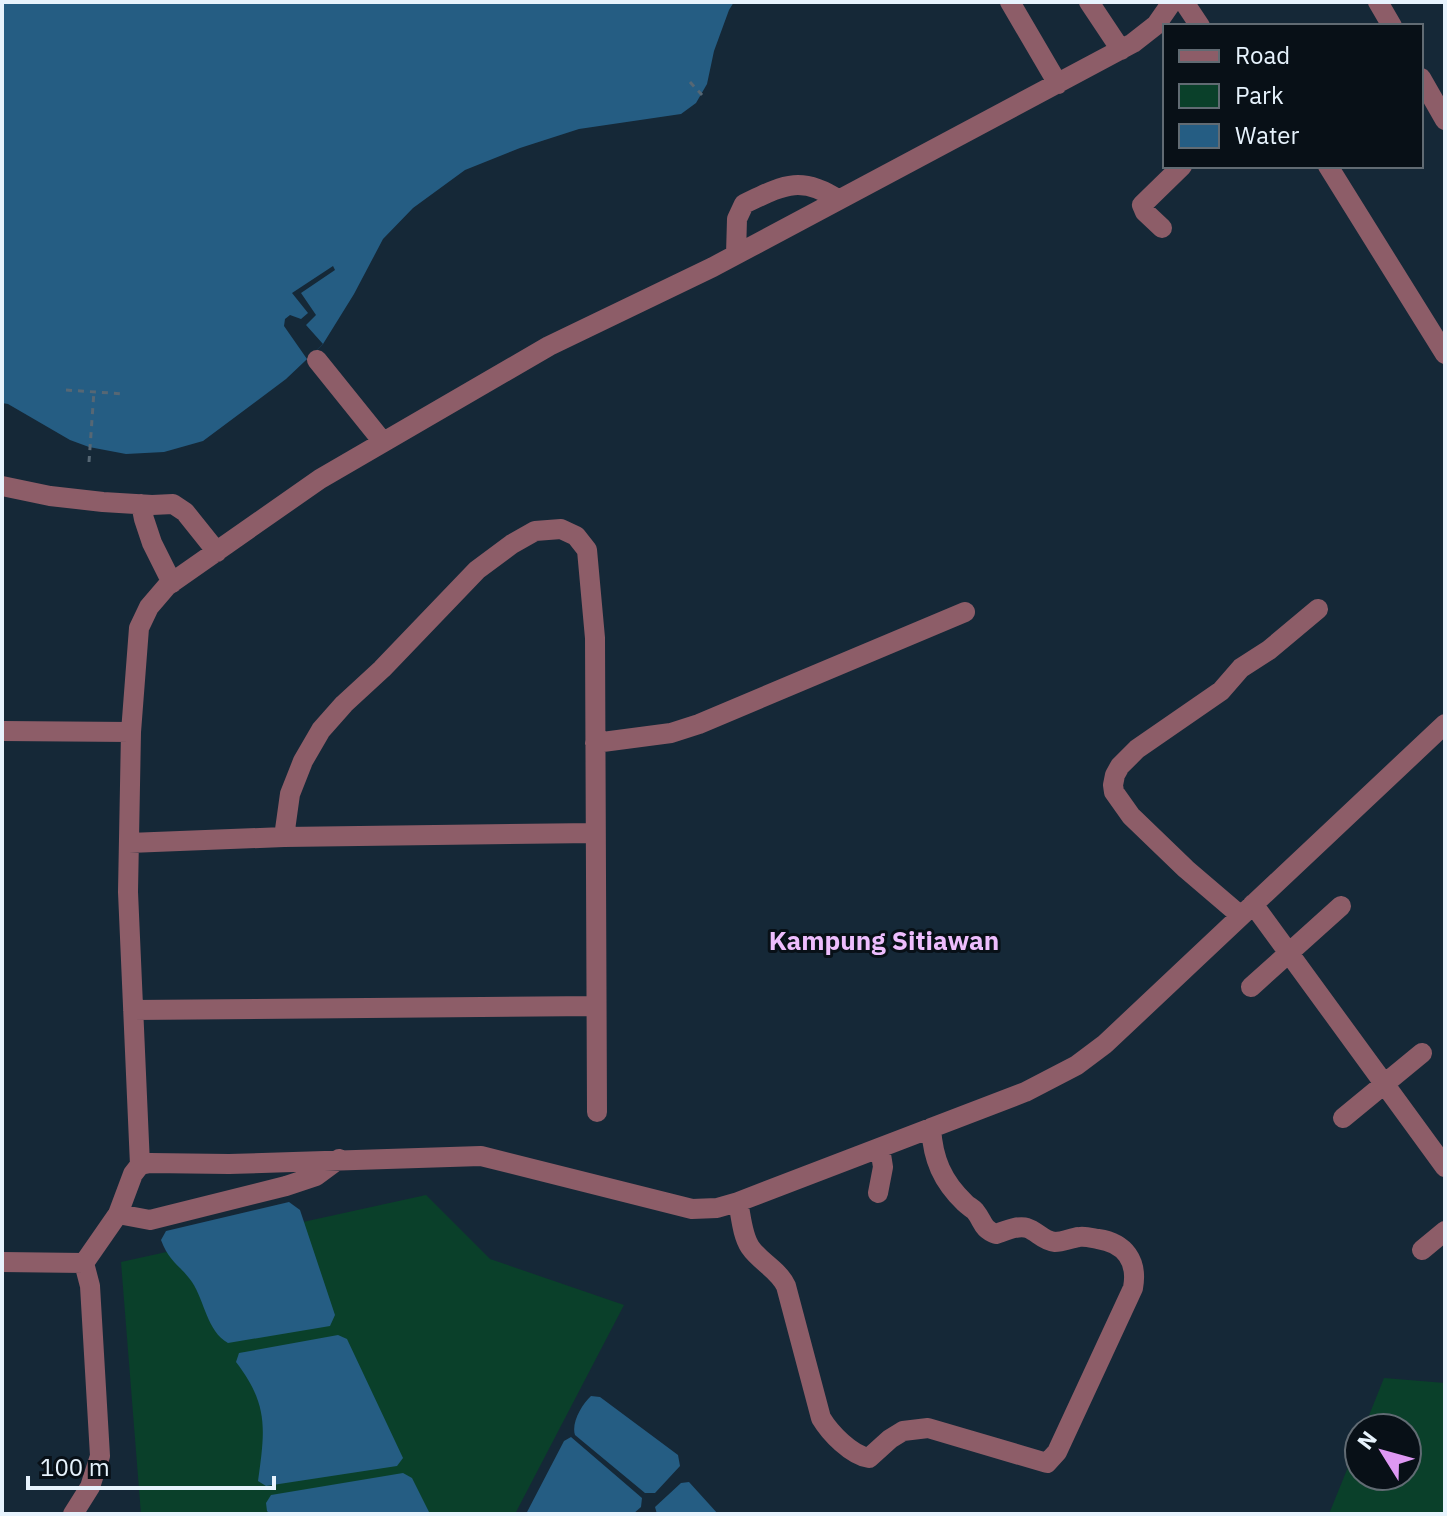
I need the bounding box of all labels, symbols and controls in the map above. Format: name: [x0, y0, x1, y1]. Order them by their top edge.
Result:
legend: [1163, 24, 1423, 168]
text: Road: [1235, 39, 1290, 71]
text: Park: [1235, 79, 1284, 111]
text: Water: [1235, 119, 1299, 151]
district label: Kampung Sitiawan: [769, 923, 999, 957]
north arrow: [1343, 1412, 1423, 1492]
text: N: [1350, 1425, 1383, 1455]
scale bar: [28, 1440, 274, 1490]
text: 100 m: [40, 1451, 110, 1483]

